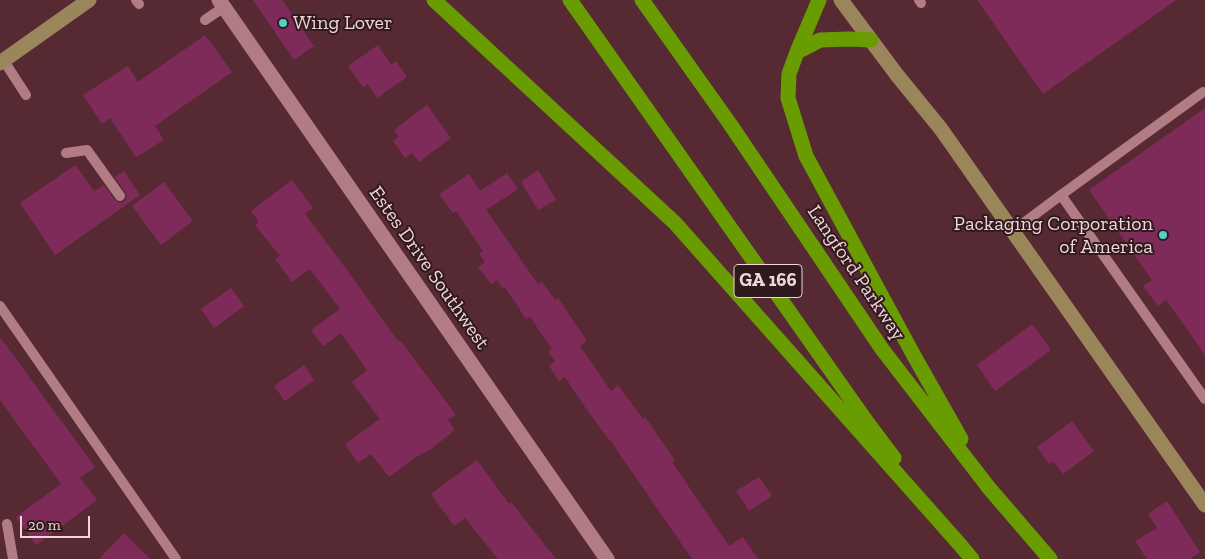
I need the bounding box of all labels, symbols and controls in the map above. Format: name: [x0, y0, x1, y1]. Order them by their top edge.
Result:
place label: Wing Lover: [293, 11, 392, 35]
marker: Wing Lover: [277, 17, 289, 29]
street label: Estes Drive Southwest: [364, 182, 494, 354]
street label: Langford Parkway: [802, 201, 910, 345]
place label: Packaging Corporation of America: [954, 212, 1153, 259]
marker: Packaging Corporation of America: [1157, 229, 1169, 241]
road number: GA 166: [734, 264, 802, 298]
scale bar: [22, 506, 92, 538]
text: 20 m: [28, 516, 61, 534]

